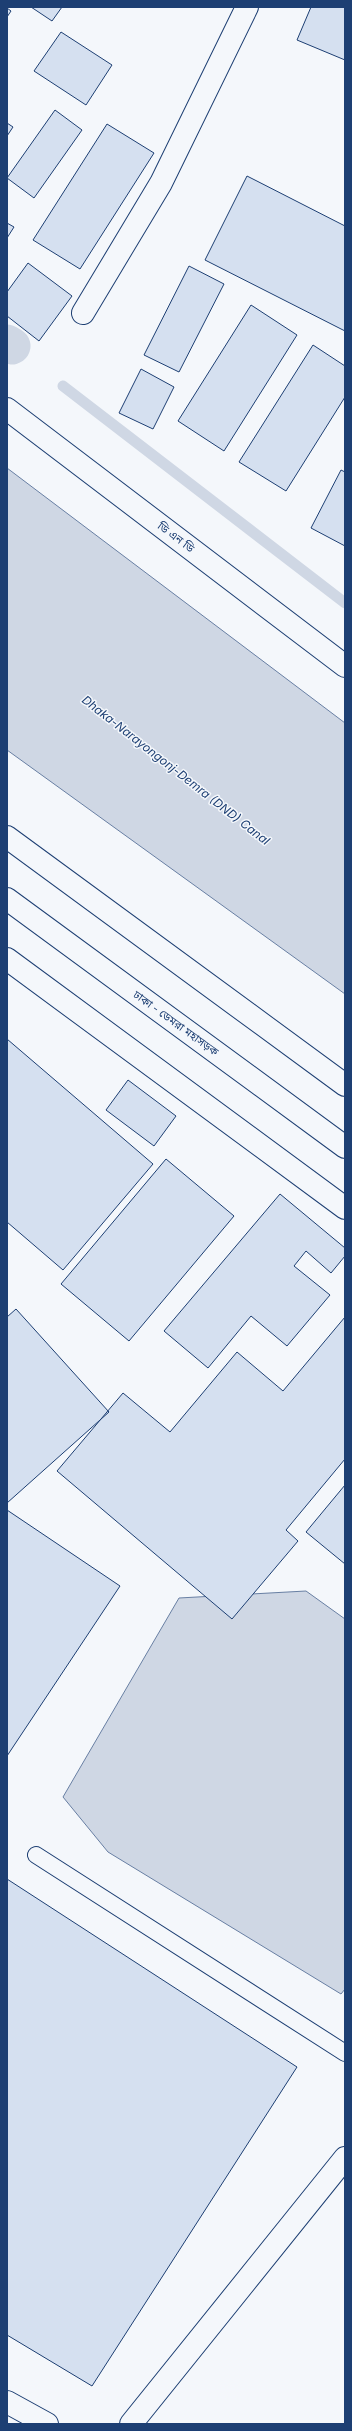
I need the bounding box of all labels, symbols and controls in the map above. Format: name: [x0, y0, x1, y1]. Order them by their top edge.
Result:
street label: ডি এন ডি: [154, 518, 197, 555]
water label: Dhaka-Narayongonj-Demra (DND) Canal: [79, 692, 273, 848]
street label: ঢাকা - ডেমরা মহাসড়ক: [130, 987, 222, 1059]

